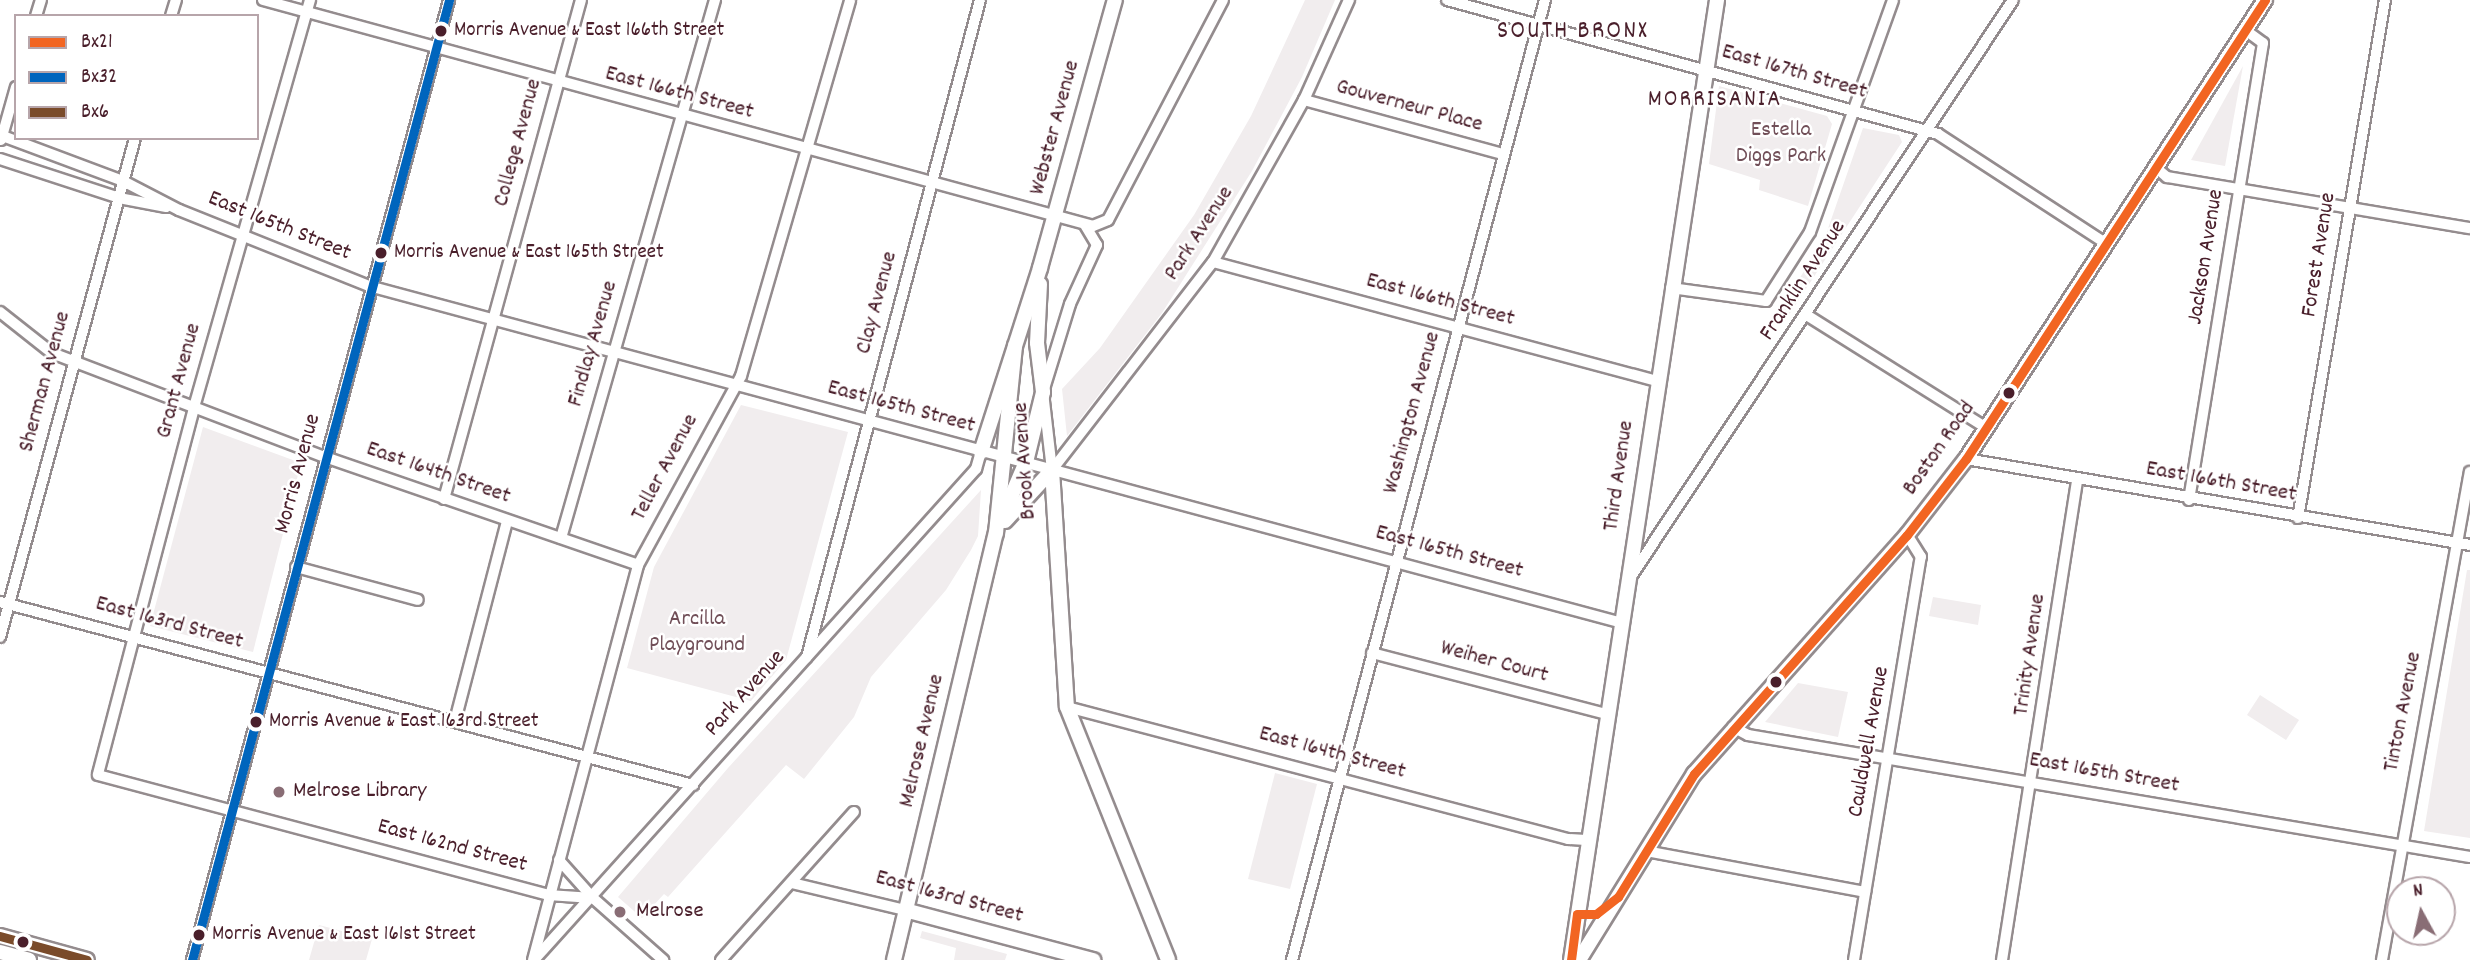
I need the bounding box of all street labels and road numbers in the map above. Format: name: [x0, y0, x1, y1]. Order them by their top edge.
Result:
street label: East 167th Street: [1718, 39, 1870, 107]
street label: Webster Avenue: [1025, 58, 1087, 198]
street label: East 166th Street: [602, 61, 756, 127]
street label: Gouverneur Place: [1333, 74, 1485, 140]
street label: College Avenue: [489, 76, 549, 210]
street label: Park Avenue: [1159, 181, 1241, 287]
street label: East 165th Street: [203, 186, 355, 268]
street label: Jackson Avenue: [2183, 187, 2231, 327]
street label: Forest Avenue: [2297, 191, 2343, 319]
street label: Franklin Avenue: [1755, 216, 1853, 346]
street label: Clay Avenue: [851, 249, 905, 357]
street label: East 166th Street: [1363, 268, 1517, 334]
street label: Findlay Avenue: [563, 278, 625, 410]
street label: Sherman Avenue: [14, 309, 78, 455]
street label: Grant Avenue: [151, 320, 209, 442]
street label: Washington Avenue: [1378, 329, 1448, 497]
street label: East 165th Street: [824, 375, 978, 441]
street label: Boston Road: [1898, 397, 1982, 501]
street label: Brook Avenue: [1008, 401, 1044, 521]
street label: Teller Avenue: [626, 410, 706, 526]
street label: Morris Avenue: [270, 411, 328, 537]
street label: Third Avenue: [1599, 419, 1641, 533]
street label: East 164th Street: [362, 436, 514, 512]
street label: East 166th Street: [2144, 456, 2298, 510]
street label: East 165th Street: [1372, 520, 1526, 586]
street label: East 163rd Street: [92, 591, 246, 657]
street label: Trinity Avenue: [2009, 592, 2053, 718]
street label: Weiher Court: [1437, 635, 1551, 691]
street label: Park Avenue: [700, 645, 792, 743]
street label: Tinton Avenue: [2379, 650, 2429, 774]
street label: Cauldwell Avenue: [1843, 665, 1897, 819]
street label: Melrose Avenue: [894, 672, 952, 810]
street label: East 164th Street: [1256, 721, 1408, 787]
street label: East 165th Street: [2027, 747, 2181, 801]
street label: East 162nd Street: [374, 814, 530, 880]
street label: East 163rd Street: [872, 865, 1026, 931]

